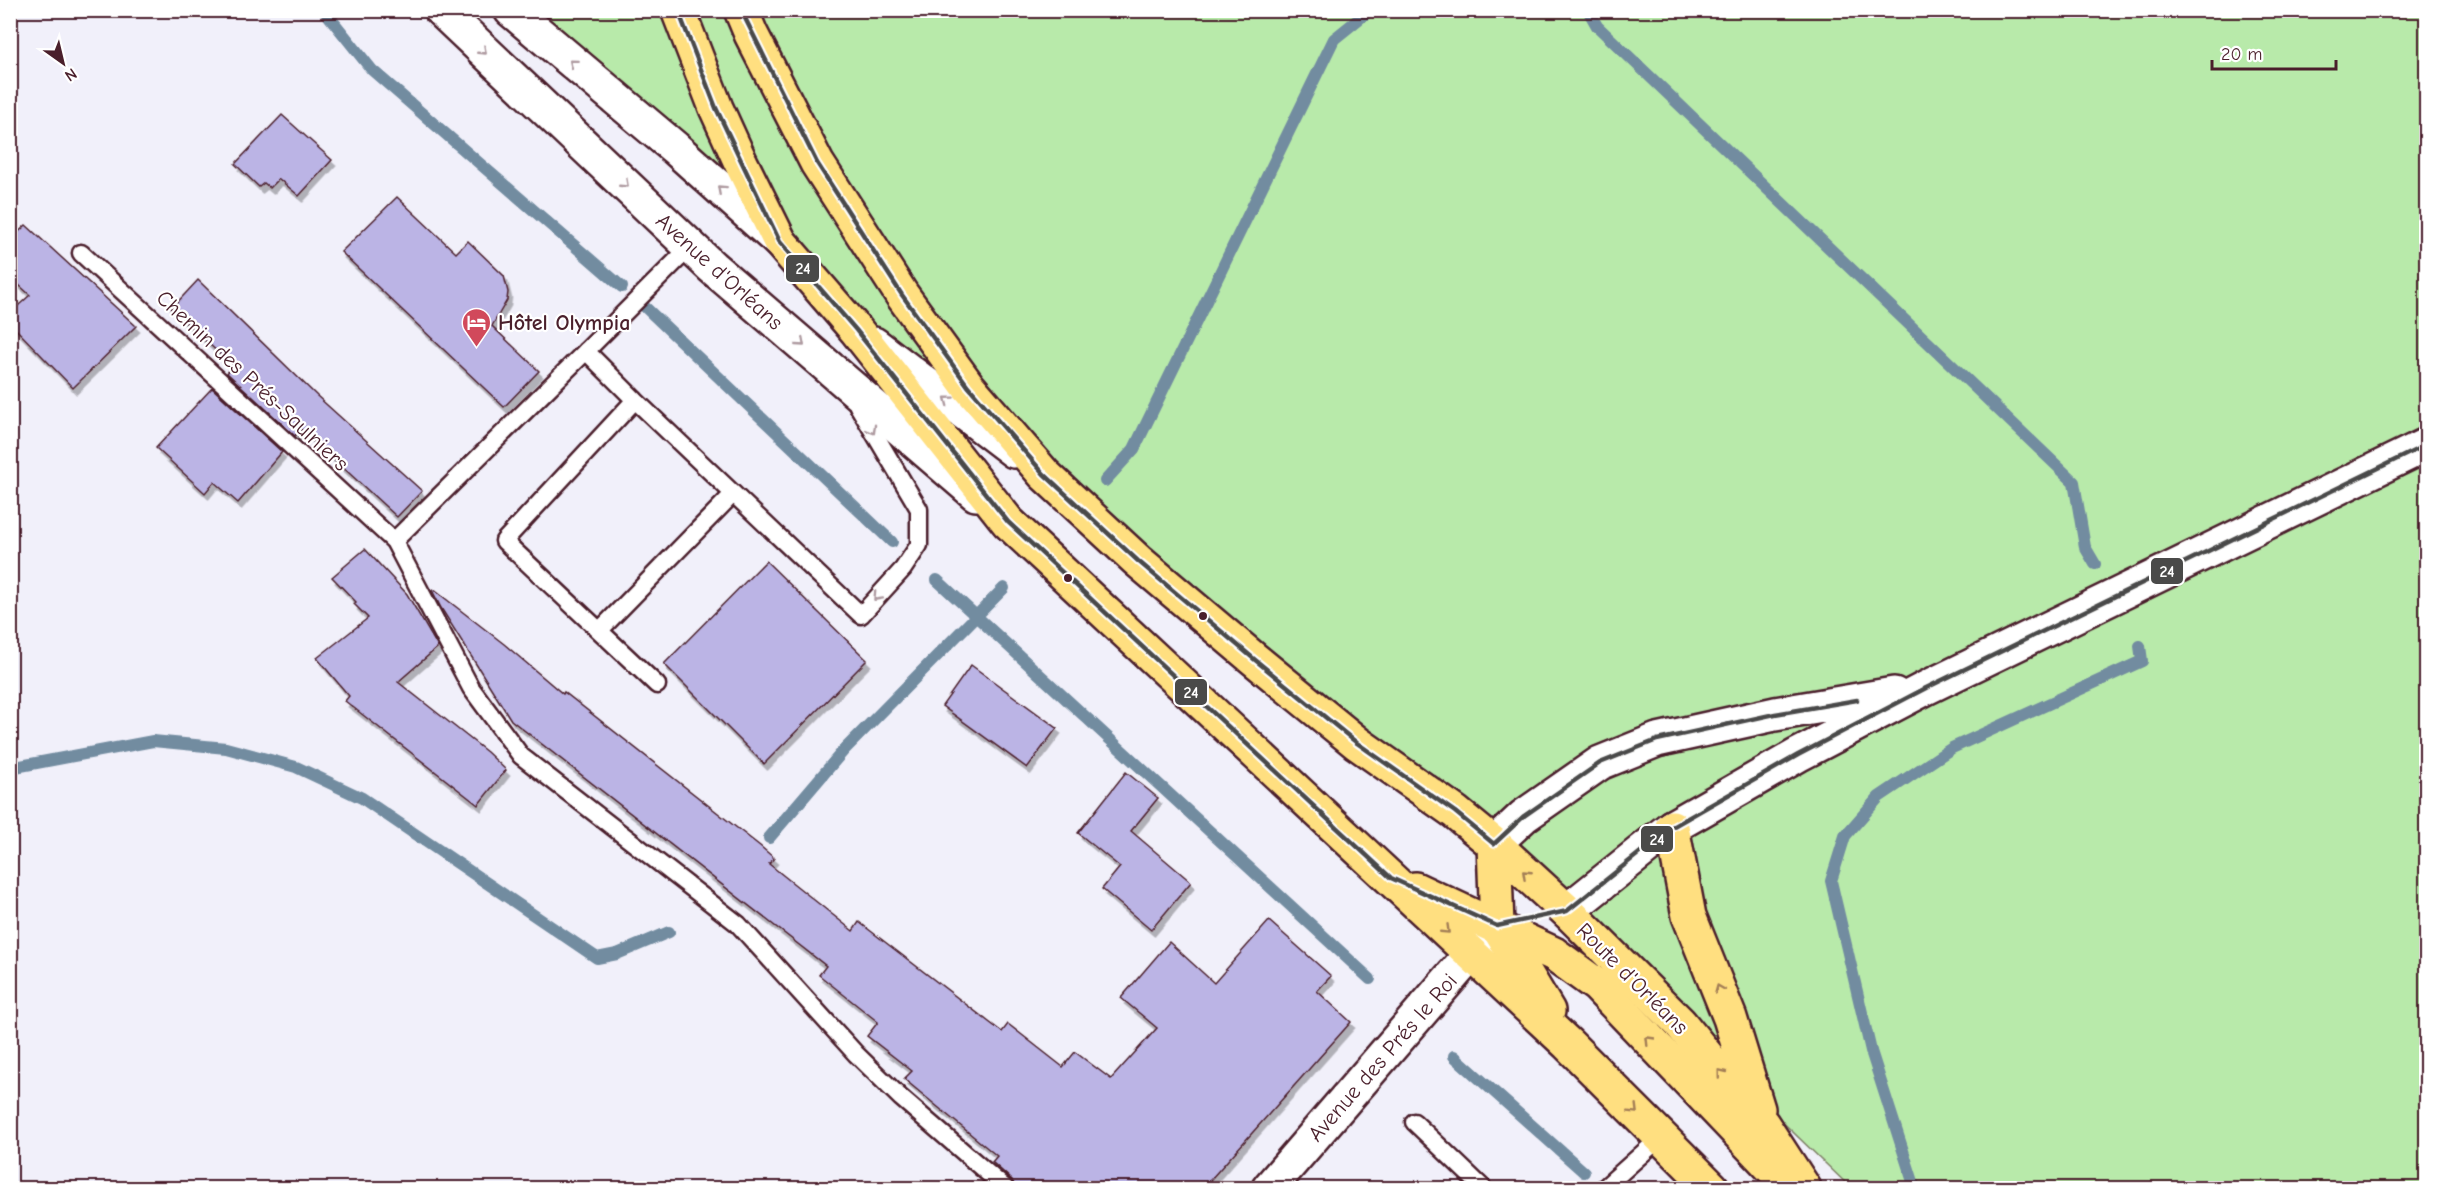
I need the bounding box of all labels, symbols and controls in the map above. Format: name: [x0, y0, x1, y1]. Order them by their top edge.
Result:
north arrow: [33, 33, 93, 93]
scale bar: [2212, 33, 2336, 71]
one-way arrow: [476, 43, 487, 54]
text: 20 m: [2221, 44, 2262, 65]
one-way arrow: [569, 59, 580, 70]
text: N: [61, 64, 80, 85]
one-way arrow: [619, 177, 629, 188]
one-way arrow: [717, 185, 728, 196]
street label: Avenue d'Orléans: [651, 208, 788, 336]
line badge: 24: [785, 254, 820, 283]
text: 24: [796, 260, 811, 278]
street label: Chemin des Prés-Saulniers: [151, 285, 354, 477]
hotel icon: Hôtel Olympia: [461, 306, 493, 348]
place label: Hôtel Olympia: [498, 310, 630, 336]
one-way arrow: [794, 336, 805, 347]
one-way arrow: [944, 396, 955, 407]
one-way arrow: [865, 423, 876, 434]
line badge: 24: [2150, 557, 2184, 585]
text: 24: [2160, 563, 2175, 581]
unlabelled marker: [1062, 572, 1074, 584]
one-way arrow: [873, 590, 884, 601]
unlabelled marker: [1197, 610, 1209, 622]
line badge: 24: [1174, 678, 1208, 706]
text: 24: [1184, 684, 1199, 702]
line badge: 24: [1640, 825, 1674, 853]
text: 24: [1650, 831, 1665, 849]
one-way arrow: [1523, 870, 1534, 881]
street label: Route d'Orléans: [1571, 917, 1694, 1040]
one-way arrow: [1439, 923, 1450, 934]
street label: Avenue des Prés le Roi: [1303, 968, 1463, 1147]
one-way arrow: [1714, 985, 1726, 996]
one-way arrow: [1646, 1036, 1657, 1047]
one-way arrow: [1717, 1069, 1728, 1080]
one-way arrow: [1627, 1103, 1638, 1114]

